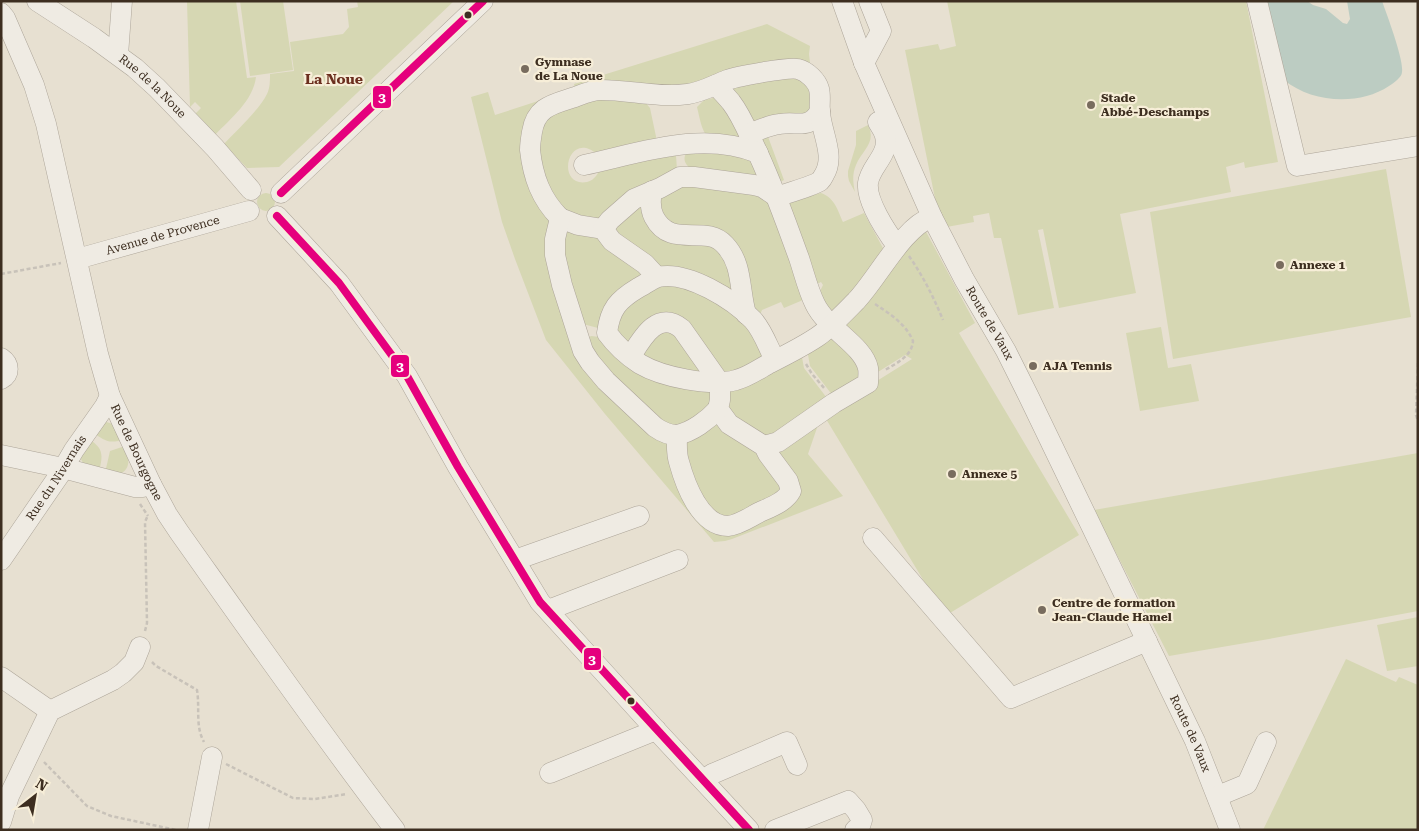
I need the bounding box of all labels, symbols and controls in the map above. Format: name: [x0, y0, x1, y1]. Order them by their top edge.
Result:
unlabelled marker: [463, 10, 473, 20]
street label: Rue de la Noue: [116, 52, 189, 121]
place label: Gymnase de La Noue: [535, 55, 603, 83]
marker: Gymnase de La Noue: [519, 63, 531, 75]
district label: La Noue: [305, 71, 363, 87]
line badge: 3: [372, 85, 392, 109]
text: 3: [378, 89, 386, 105]
place label: Stade Abbé-Deschamps: [1101, 91, 1209, 119]
marker: Stade Abbé-Deschamps: [1085, 99, 1097, 111]
street label: Avenue de Provence: [104, 212, 222, 258]
place label: Annexe 1: [1290, 258, 1346, 272]
marker: Annexe 1: [1274, 259, 1286, 271]
street label: Route de Vaux: [963, 284, 1016, 362]
line badge: 3: [390, 354, 410, 378]
text: 3: [396, 358, 404, 374]
place label: AJA Tennis: [1043, 359, 1112, 373]
marker: AJA Tennis: [1027, 360, 1039, 372]
street label: Rue de Bourgogne: [108, 402, 166, 503]
street label: Rue du Nivernais: [23, 432, 89, 523]
place label: Annexe 5: [962, 467, 1018, 481]
marker: Annexe 5: [946, 468, 958, 480]
place label: Centre de formation Jean-Claude Hamel: [1052, 596, 1175, 624]
marker: Centre de formation Jean-Claude Hamel: [1036, 604, 1048, 616]
line badge: 3: [583, 647, 602, 671]
text: 3: [588, 651, 596, 667]
street label: Route de Vaux: [1167, 693, 1214, 774]
unlabelled marker: [626, 696, 636, 706]
north arrow: [10, 771, 60, 821]
text: N: [33, 775, 51, 795]

